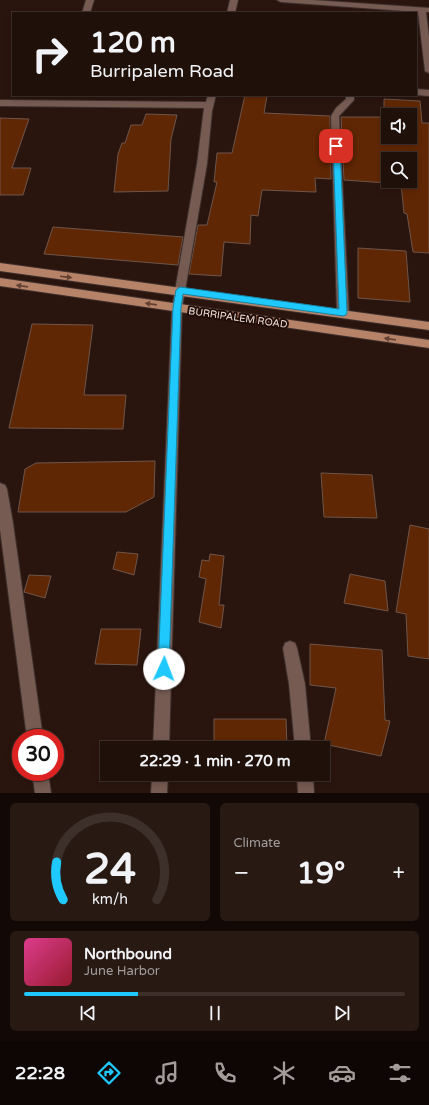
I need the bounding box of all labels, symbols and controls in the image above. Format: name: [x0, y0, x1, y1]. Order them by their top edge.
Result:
text: 120 m: [90, 26, 176, 60]
icon: right: [24, 28, 76, 80]
text: Burripalem Road: [90, 60, 234, 82]
map controls: [381, 108, 417, 188]
button: sound: [381, 108, 417, 144]
pin: [319, 129, 353, 163]
icon: arrive: [325, 135, 347, 157]
button: search: [381, 152, 417, 188]
one-way arrow: [60, 273, 72, 280]
one-way arrow: [16, 283, 28, 289]
one-way arrow: [145, 301, 157, 307]
street label: BURRIPALEM ROAD: [188, 305, 288, 331]
one-way arrow: [384, 336, 396, 342]
position arrow: [143, 648, 185, 690]
speed limit sign: 30: [12, 729, 64, 781]
text: 22:29 · 1 min · 270 m: [140, 752, 290, 770]
text: Climate: [234, 835, 280, 851]
text: 24: [84, 845, 136, 895]
text: 19°: [296, 855, 345, 892]
text: −: [234, 860, 249, 886]
text: +: [393, 860, 405, 886]
text: km/h: [92, 891, 128, 908]
text: Northbound: [84, 945, 172, 963]
text: June Harbor: [84, 963, 160, 979]
icon: previous: [77, 1002, 99, 1024]
icon: pause: [204, 1002, 226, 1024]
icon: next: [331, 1002, 353, 1024]
icon: directions: [95, 1059, 123, 1087]
icon: music: [153, 1059, 181, 1087]
icon: phone: [211, 1059, 239, 1087]
icon: climate: [270, 1059, 298, 1087]
icon: car: [328, 1059, 356, 1087]
icon: filters: [386, 1059, 414, 1087]
text: 22:28: [15, 1062, 65, 1084]

